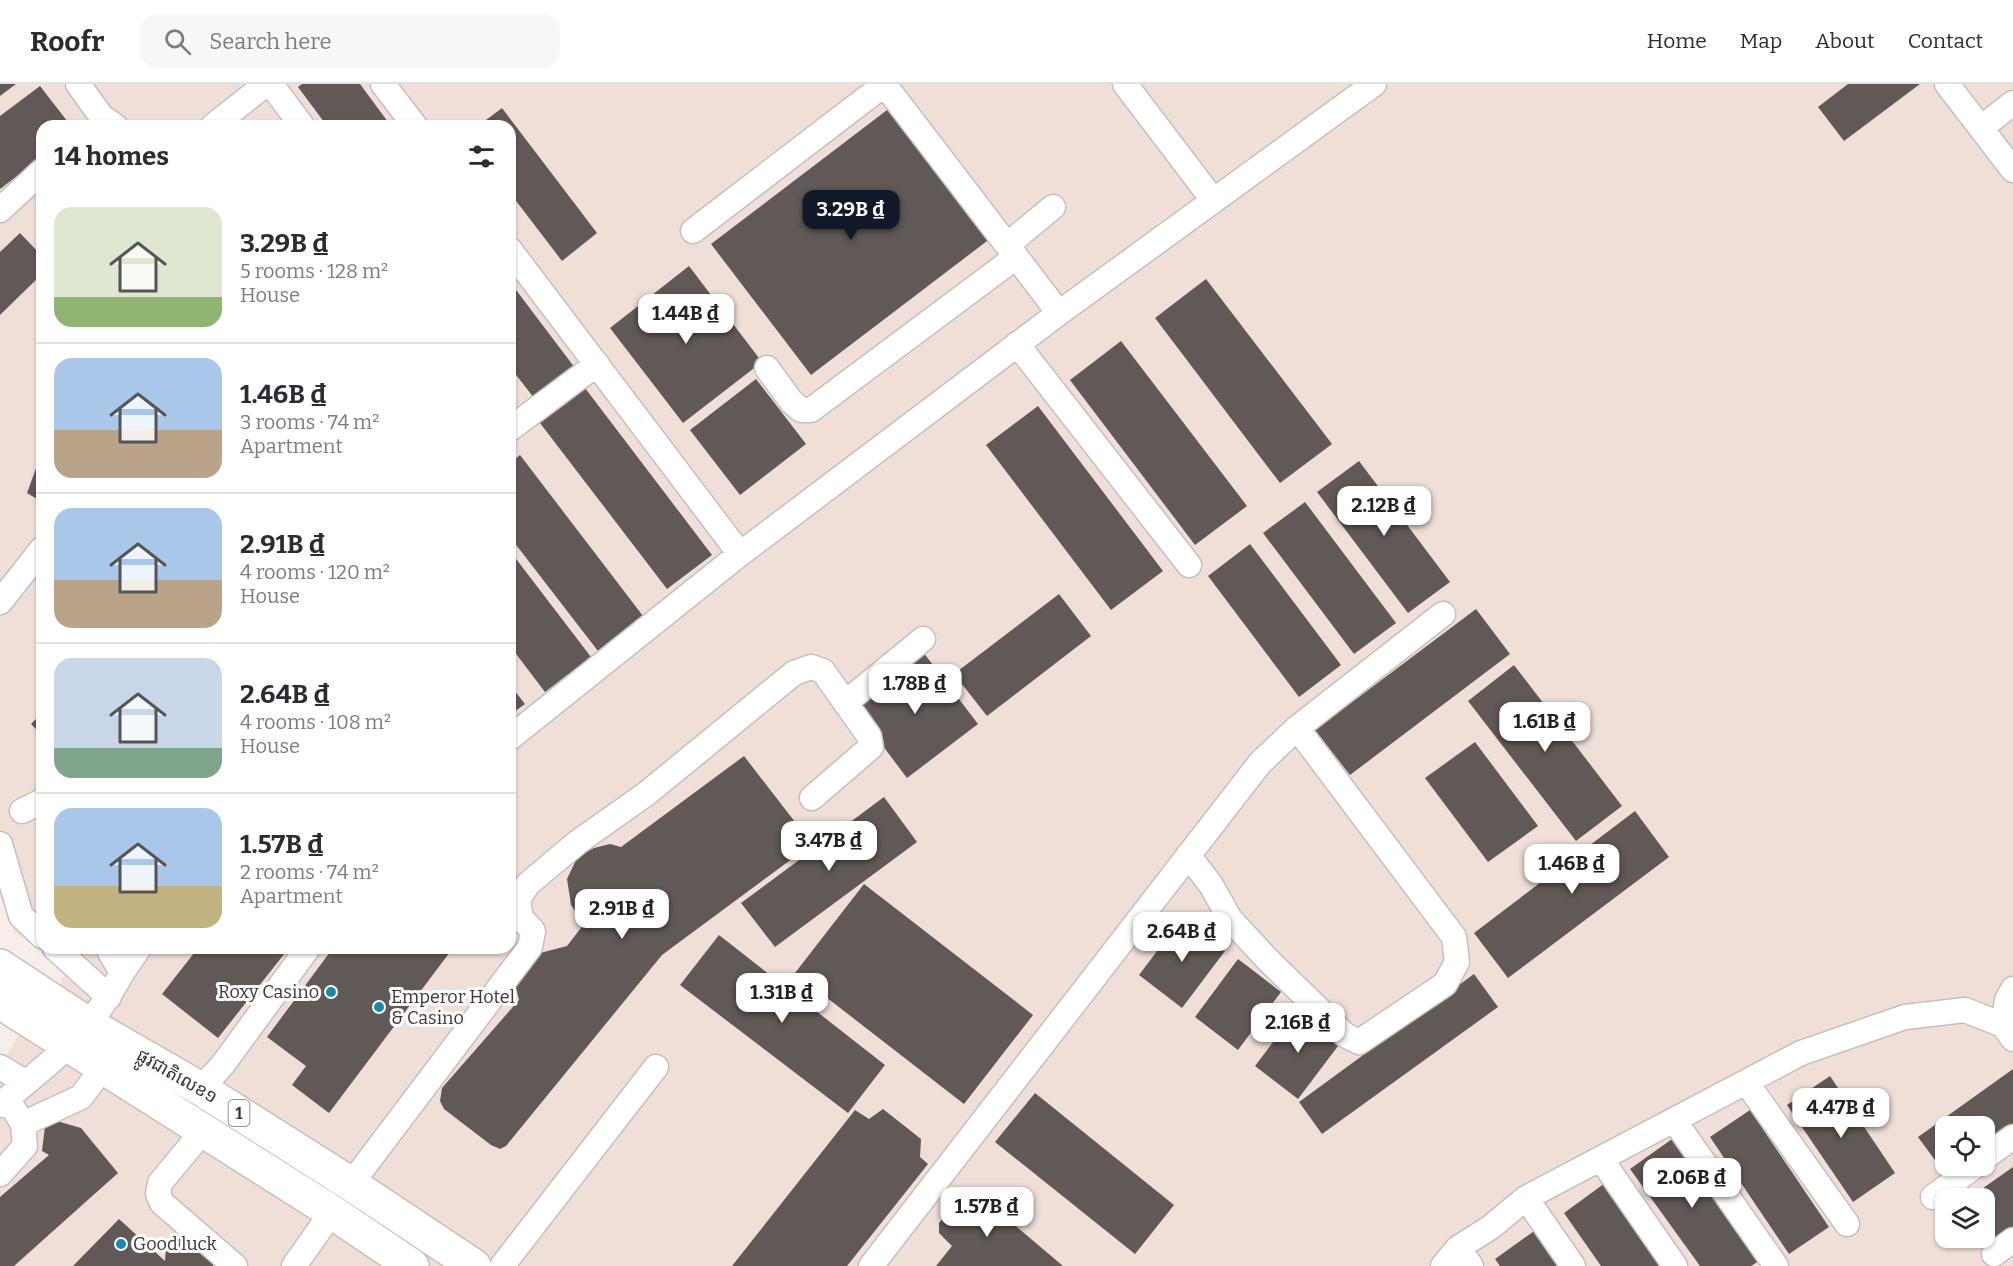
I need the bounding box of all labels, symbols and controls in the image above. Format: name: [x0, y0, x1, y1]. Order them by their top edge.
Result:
search box: [140, 14, 560, 68]
text: Roofr: [30, 25, 104, 58]
icon: search: [161, 25, 194, 58]
text: Search here: [209, 28, 331, 55]
text: Home: [1647, 28, 1707, 54]
text: Map: [1740, 28, 1782, 54]
text: About: [1815, 28, 1875, 54]
text: Contact: [1908, 28, 1983, 54]
icon: filters: [465, 140, 498, 173]
text: 14 homes: [54, 141, 169, 172]
pin: 3.29B ₫: [796, 190, 906, 241]
text: 3.29B ₫: [817, 197, 885, 221]
text: 3.29B ₫: [240, 228, 330, 259]
icon: home: [102, 231, 174, 303]
text: 5 rooms · 128 m²: [240, 259, 388, 283]
text: House: [240, 283, 300, 307]
pin: 1.44B ₫: [631, 294, 741, 345]
text: 1.44B ₫: [652, 301, 720, 325]
text: 1.46B ₫: [240, 379, 327, 410]
icon: home: [102, 382, 174, 454]
text: 3 rooms · 74 m²: [240, 410, 379, 434]
text: Apartment: [240, 434, 343, 458]
pin: 2.12B ₫: [1329, 486, 1439, 537]
text: 2.12B ₫: [1351, 493, 1417, 517]
text: 2.91B ₫: [240, 529, 326, 560]
icon: home: [102, 532, 174, 604]
text: 4 rooms · 120 m²: [240, 560, 390, 584]
text: House: [240, 584, 300, 608]
pin: 1.78B ₫: [860, 664, 970, 715]
text: 1.78B ₫: [883, 671, 947, 695]
text: 2.64B ₫: [240, 679, 331, 710]
icon: home: [102, 682, 174, 754]
pin: 1.61B ₫: [1490, 702, 1600, 753]
text: 1.61B ₫: [1513, 709, 1577, 733]
text: 4 rooms · 108 m²: [240, 710, 391, 734]
text: House: [240, 734, 300, 758]
pin: 3.47B ₫: [774, 821, 884, 872]
text: 3.47B ₫: [795, 828, 863, 852]
text: 1.57B ₫: [240, 829, 325, 860]
icon: home: [102, 832, 174, 904]
pin: 1.46B ₫: [1517, 844, 1627, 895]
text: 1.46B ₫: [1538, 851, 1606, 875]
text: 2 rooms · 74 m²: [240, 860, 379, 884]
text: Apartment: [240, 884, 343, 908]
pin: 2.91B ₫: [567, 889, 677, 940]
text: 2.91B ₫: [589, 896, 655, 920]
pin: 2.64B ₫: [1127, 912, 1237, 963]
text: 2.64B ₫: [1147, 919, 1217, 943]
pin: 1.31B ₫: [727, 973, 837, 1024]
text: 1.31B ₫: [750, 980, 814, 1004]
place label: Roxy Casino: [218, 981, 319, 1003]
marker: Roxy Casino: [324, 985, 338, 999]
place label: Emperor Hotel & Casino: [391, 986, 515, 1029]
marker: Emperor Hotel & Casino: [372, 1000, 386, 1014]
pin: 2.16B ₫: [1243, 1003, 1353, 1054]
text: 2.16B ₫: [1265, 1010, 1331, 1034]
street label: ផ្លូវជាតិលេខ១: [130, 1044, 222, 1113]
pin: 4.47B ₫: [1786, 1088, 1896, 1139]
text: 4.47B ₫: [1806, 1095, 1876, 1119]
road number: 1: [228, 1100, 250, 1126]
map controls: [1935, 1116, 1995, 1248]
button: locate: [1935, 1116, 1995, 1176]
pin: 2.06B ₫: [1637, 1158, 1747, 1209]
text: 2.06B ₫: [1657, 1165, 1727, 1189]
pin: 1.57B ₫: [932, 1187, 1042, 1238]
button: layers: [1935, 1188, 1995, 1248]
text: 1.57B ₫: [955, 1194, 1020, 1218]
place label: Good luck: [133, 1233, 217, 1255]
marker: Good luck: [114, 1237, 128, 1251]

